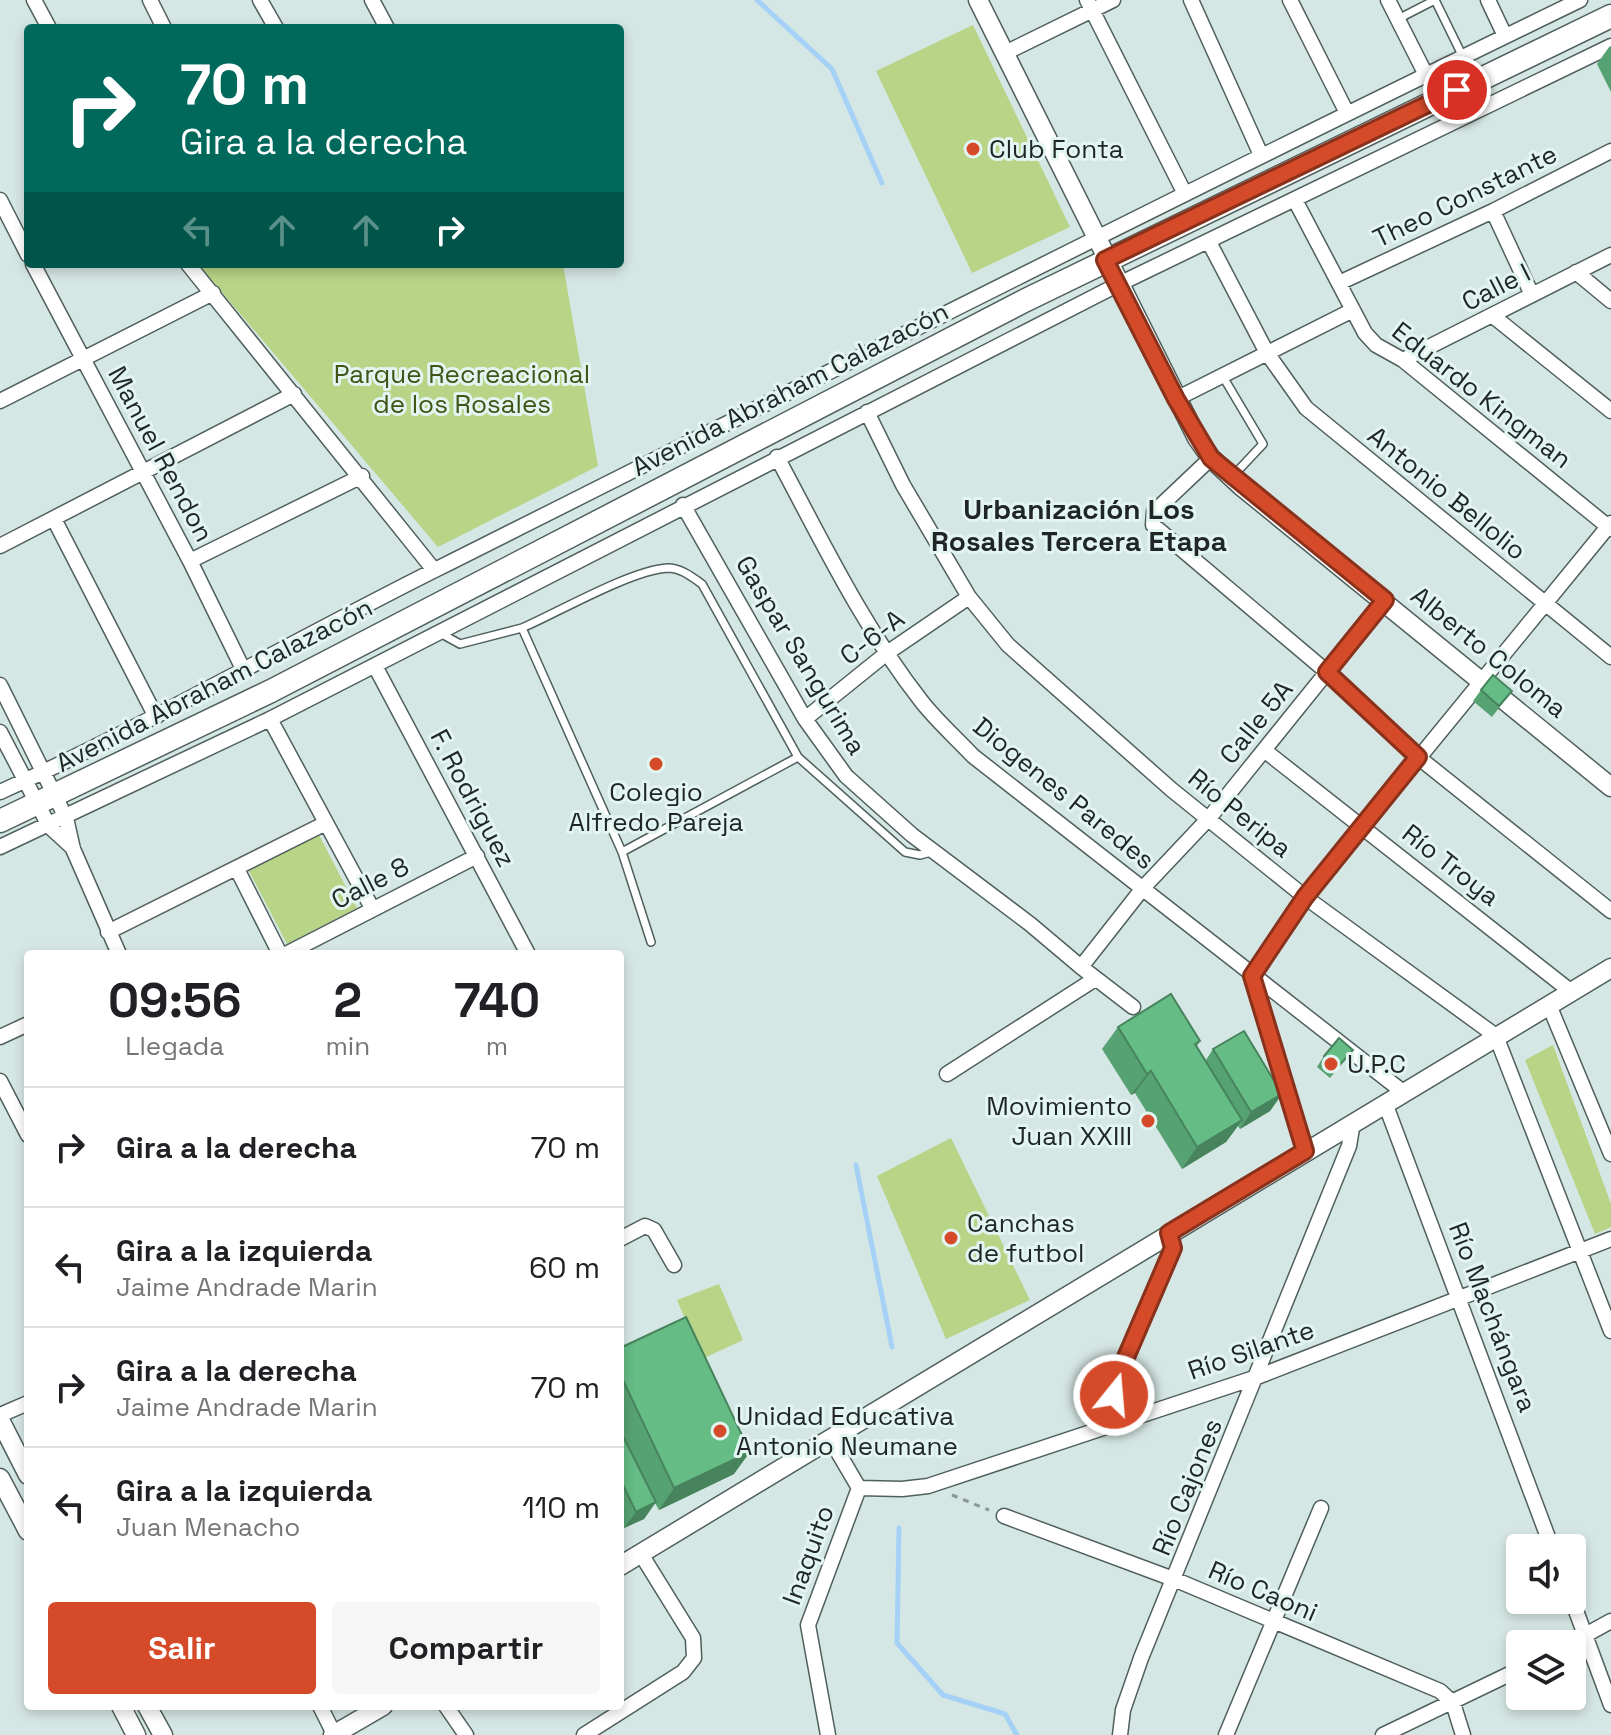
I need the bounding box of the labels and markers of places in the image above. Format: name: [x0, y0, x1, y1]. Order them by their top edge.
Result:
pin: [1423, 56, 1491, 124]
place label: Club Fonta: [989, 132, 1124, 166]
marker: Club Fonta: [964, 140, 982, 158]
marker: Colegio Alfredo Pareja: [647, 755, 665, 773]
place label: Colegio Alfredo Pareja: [569, 775, 743, 839]
place label: U.P.C: [1347, 1047, 1406, 1081]
marker: U.P.C: [1322, 1055, 1340, 1073]
place label: Movimiento Juan XXIII: [986, 1089, 1132, 1153]
marker: Movimiento Juan XXIII: [1139, 1112, 1157, 1130]
place label: Canchas de futbol: [967, 1206, 1084, 1270]
marker: Canchas de futbol: [942, 1229, 960, 1247]
place label: Unidad Educativa Antonio Neumane: [736, 1399, 958, 1463]
marker: Unidad Educativa Antonio Neumane: [711, 1422, 729, 1440]

